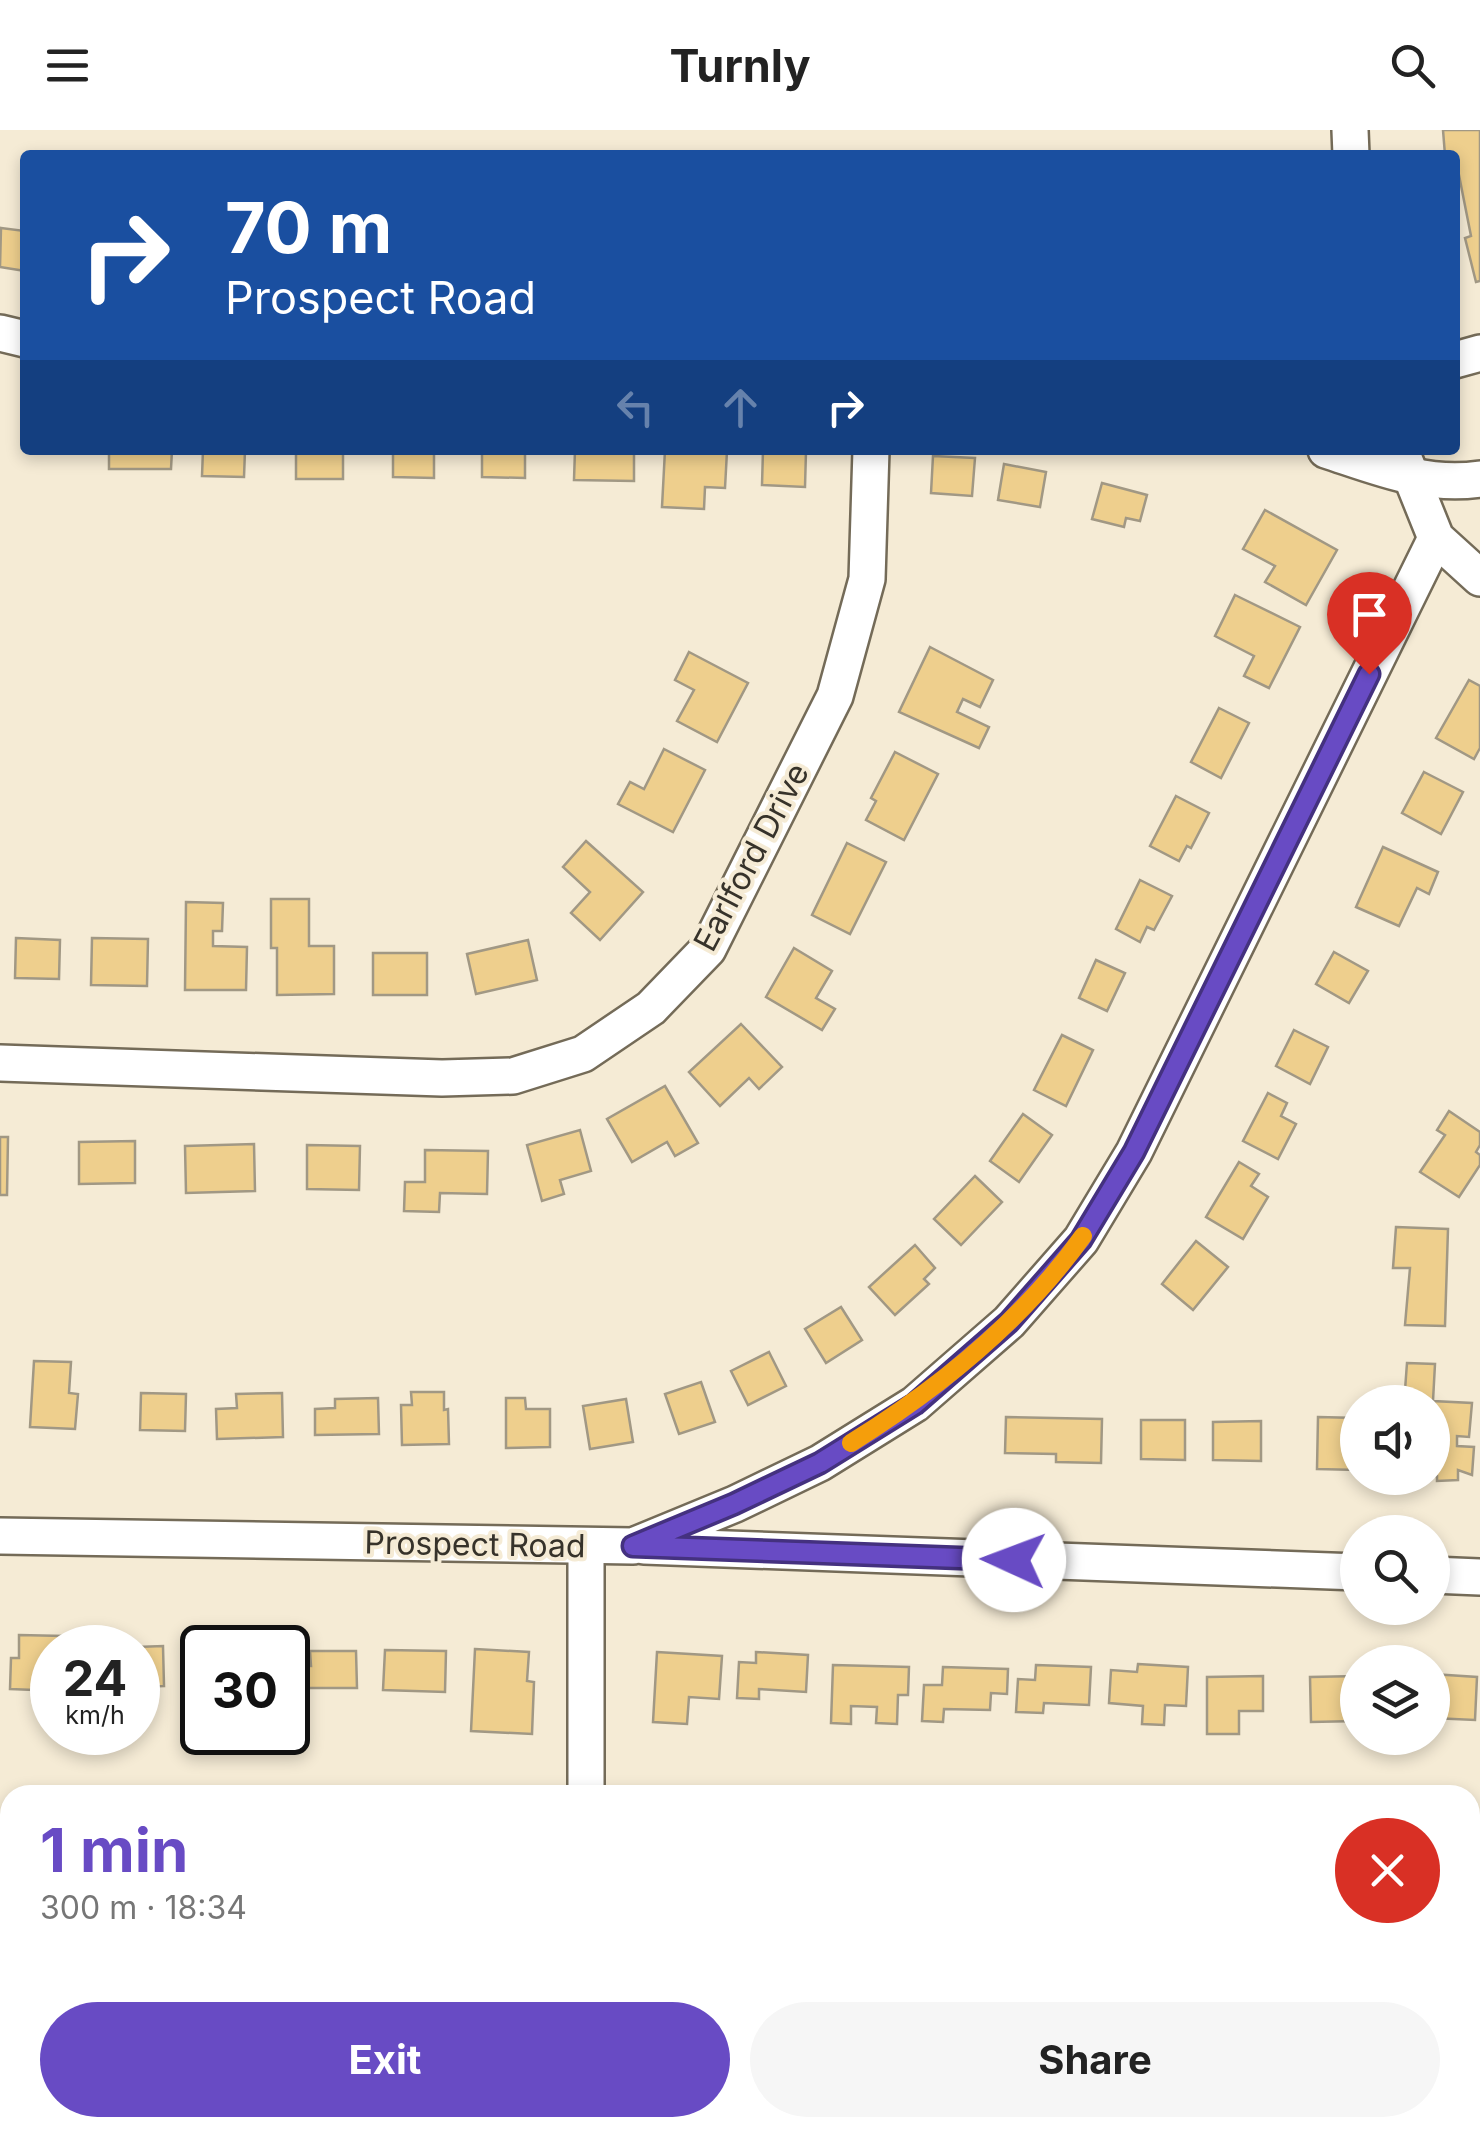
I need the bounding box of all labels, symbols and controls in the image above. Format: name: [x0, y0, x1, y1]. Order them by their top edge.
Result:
icon: menu: [40, 38, 95, 93]
text: Turnly: [669, 38, 811, 93]
icon: search: [1385, 38, 1440, 93]
text: 70 m: [225, 185, 392, 270]
icon: right: [60, 190, 190, 320]
text: Prospect Road: [225, 270, 536, 325]
icon: left: [608, 380, 663, 435]
icon: ahead: [713, 380, 768, 435]
icon: right: [818, 380, 873, 435]
pin: [1327, 572, 1412, 675]
icon: arrive: [1342, 587, 1397, 642]
street label: Earlford Drive: [685, 756, 817, 958]
map controls: [1340, 1385, 1450, 1755]
button: sound: [1340, 1385, 1450, 1495]
position arrow: [962, 1508, 1066, 1612]
button: search: [1340, 1515, 1450, 1625]
street label: Prospect Road: [364, 1523, 586, 1565]
speed limit sign: 30: [180, 1625, 310, 1755]
button: layers: [1340, 1645, 1450, 1755]
text: 24: [63, 1648, 127, 1708]
text: km/h: [65, 1700, 125, 1730]
text: 1 min: [40, 1814, 188, 1886]
button: close: [1335, 1818, 1440, 1923]
text: 300 m · 18:34: [40, 1888, 247, 1927]
button: Exit: [40, 2002, 730, 2117]
button: Share: [750, 2002, 1440, 2117]

